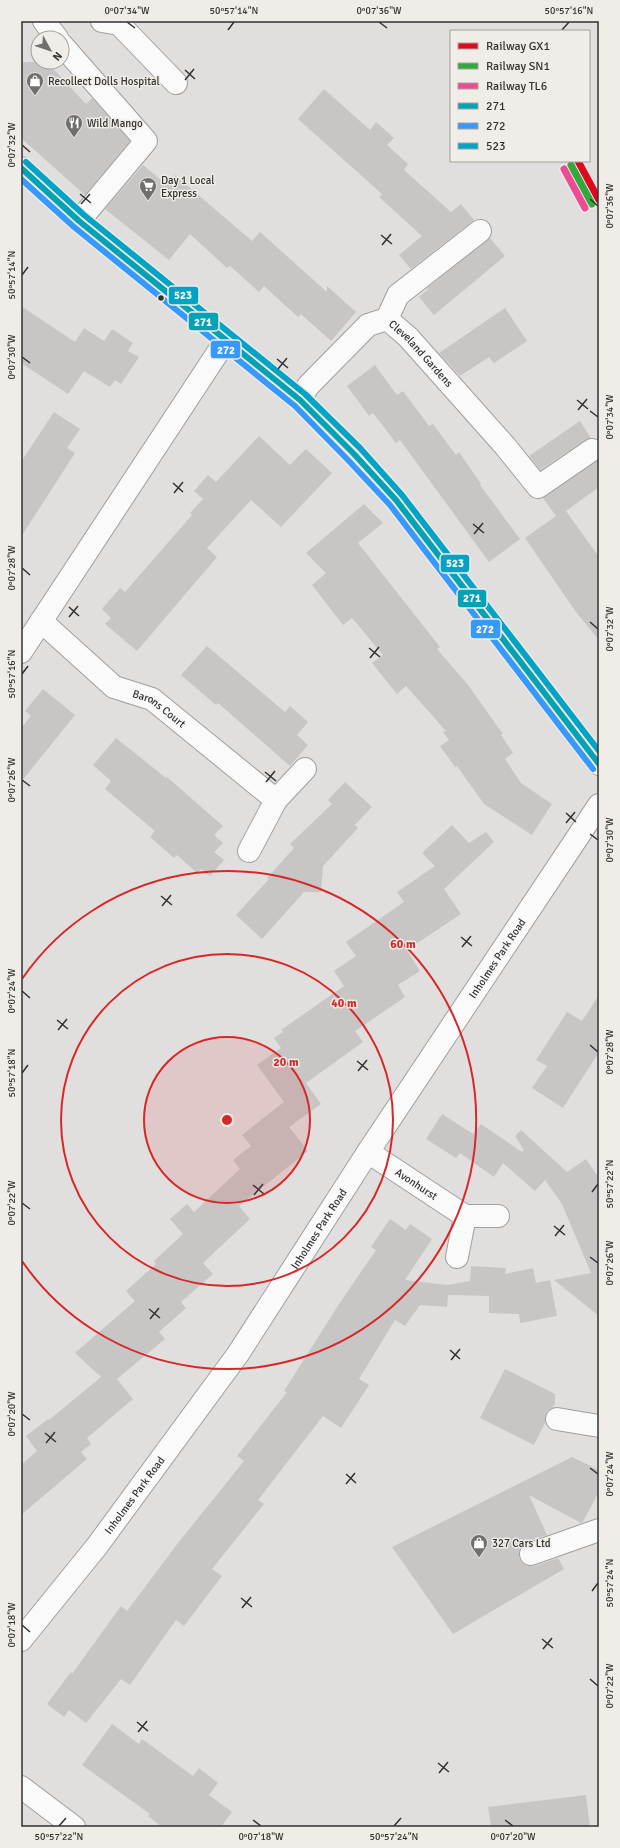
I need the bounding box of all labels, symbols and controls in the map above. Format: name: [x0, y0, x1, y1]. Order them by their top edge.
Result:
text: 0°07'34"W: [104, 5, 150, 17]
text: 50°57'14"N: [210, 5, 258, 17]
text: 0°07'36"W: [356, 5, 402, 17]
text: 50°57'16"N: [545, 5, 593, 17]
north arrow: [30, 30, 70, 70]
legend: [450, 30, 590, 162]
text: Railway GX1: [486, 39, 550, 54]
text: N: [50, 49, 65, 63]
text: Railway SN1: [486, 59, 550, 74]
shop icon: Recollect Dolls Hospital: [25, 71, 45, 96]
place label: Recollect Dolls Hospital: [48, 75, 160, 88]
text: Railway TL6: [486, 79, 547, 94]
text: 271: [486, 99, 505, 114]
restaurant icon: Wild Mango: [64, 113, 84, 138]
place label: Wild Mango: [87, 117, 143, 130]
text: 272: [486, 119, 505, 134]
text: 0°07'32"W: [6, 122, 18, 168]
text: 523: [486, 139, 505, 154]
place label: Day 1 Local Express: [161, 174, 215, 200]
supermarket icon: Day 1 Local Express: [138, 176, 158, 201]
text: 0°07'36"W: [604, 183, 616, 229]
text: 50°57'14"N: [6, 251, 18, 299]
line badge: 523: [168, 286, 199, 305]
text: 523: [174, 289, 192, 302]
unlabelled marker: [156, 293, 166, 303]
line badge: 271: [188, 312, 219, 331]
text: 271: [194, 316, 212, 329]
street label: Cleveland Gardens: [386, 317, 455, 390]
text: 0°07'30"W: [6, 334, 18, 380]
line badge: 272: [210, 340, 241, 359]
text: 272: [217, 344, 235, 357]
text: 0°07'34"W: [604, 394, 616, 440]
text: 0°07'28"W: [6, 545, 18, 591]
line badge: 523: [440, 554, 470, 573]
text: 523: [446, 557, 464, 570]
line badge: 271: [457, 589, 487, 608]
text: 271: [463, 592, 481, 605]
text: 0°07'32"W: [604, 606, 616, 652]
line badge: 272: [470, 619, 501, 639]
text: 272: [476, 623, 494, 636]
text: 50°57'16"N: [6, 650, 18, 698]
street label: Barons Court: [131, 687, 188, 731]
text: 0°07'26"W: [6, 757, 18, 803]
text: 0°07'30"W: [604, 817, 616, 863]
street label: Inholmes Park Road: [466, 916, 529, 1001]
text: 60 m: [390, 937, 416, 952]
text: 0°07'24"W: [6, 968, 18, 1014]
text: 40 m: [331, 996, 357, 1011]
text: 0°07'28"W: [604, 1029, 616, 1075]
text: 50°57'18"N: [6, 1049, 18, 1097]
text: 20 m: [273, 1055, 299, 1070]
centre of rings: [220, 1113, 234, 1127]
text: 50°57'22"N: [604, 1160, 616, 1208]
street label: Avonhurst: [393, 1166, 440, 1203]
text: 0°07'22"W: [6, 1180, 18, 1226]
street label: Inholmes Park Road: [288, 1186, 350, 1272]
text: 0°07'26"W: [604, 1240, 616, 1286]
text: 0°07'20"W: [6, 1391, 18, 1437]
text: 0°07'24"W: [604, 1451, 616, 1497]
street label: Inholmes Park Road: [102, 1454, 168, 1537]
shop icon: 327 Cars Ltd: [469, 1533, 489, 1558]
place label: 327 Cars Ltd: [492, 1537, 551, 1550]
text: 50°57'24"N: [604, 1559, 616, 1607]
text: 0°07'18"W: [6, 1602, 18, 1648]
text: 0°07'22"W: [604, 1663, 616, 1709]
text: 50°57'22"N: [35, 1831, 83, 1843]
text: 0°07'18"W: [238, 1831, 284, 1843]
text: 50°57'24"N: [370, 1831, 418, 1843]
text: 0°07'20"W: [490, 1831, 536, 1843]

